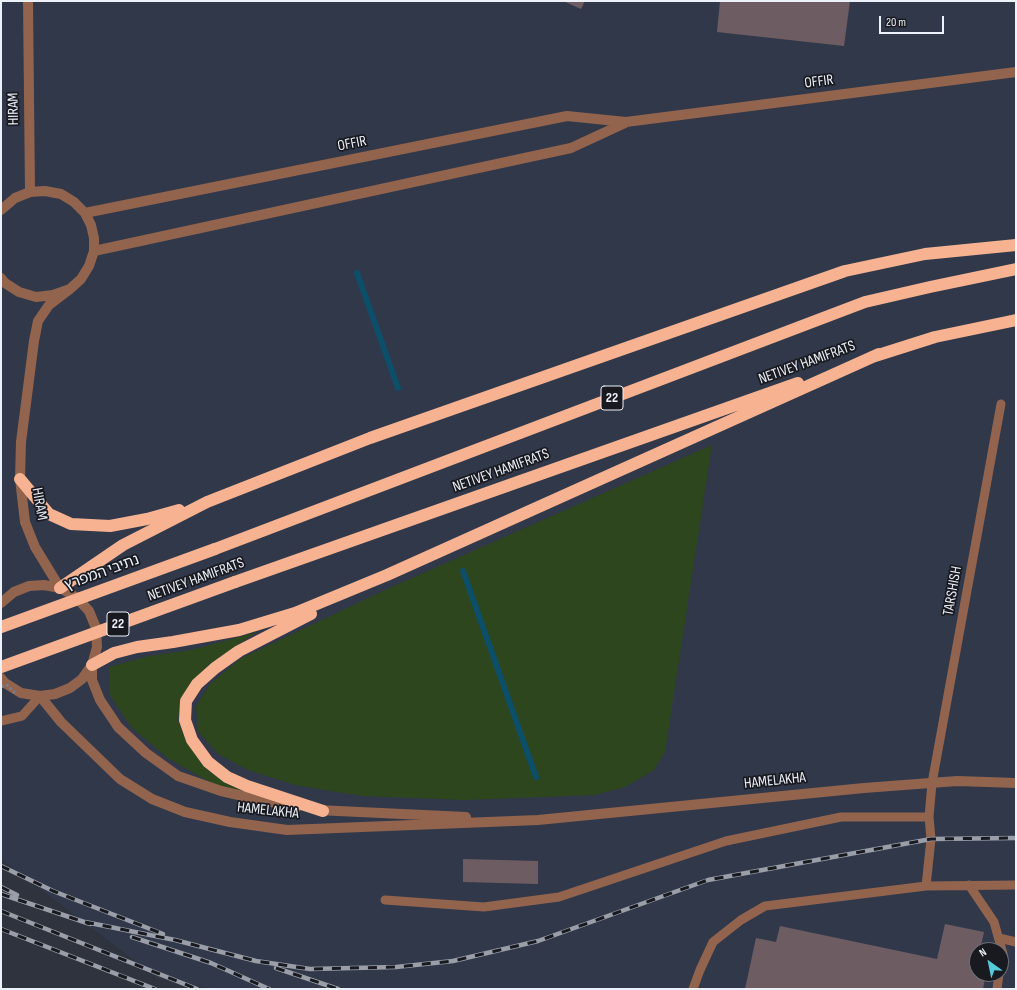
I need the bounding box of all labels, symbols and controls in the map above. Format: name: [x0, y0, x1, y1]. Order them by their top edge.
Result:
scale bar: [881, 8, 946, 34]
text: 20 m: [886, 15, 906, 30]
street label: OFFIR: [803, 71, 835, 93]
street label: HIRAM: [5, 92, 23, 126]
street label: OFFIR: [336, 132, 368, 156]
street label: NETIVEY HAMIFRATS: [756, 337, 858, 389]
road number: 22: [601, 386, 623, 410]
street label: NETIVEY HAMIFRATS: [450, 445, 552, 497]
street label: HIRAM: [27, 486, 51, 522]
street label: נתיבי המפרץ: [62, 551, 142, 595]
street label: NETIVEY HAMIFRATS: [145, 554, 247, 606]
street label: TARSHISH: [940, 565, 966, 617]
road number: 22: [107, 612, 129, 636]
street label: HAMELAKHA: [743, 769, 807, 793]
street label: HAMELAKHA: [236, 799, 300, 823]
north arrow: [969, 942, 1009, 982]
text: N: [977, 945, 989, 959]

